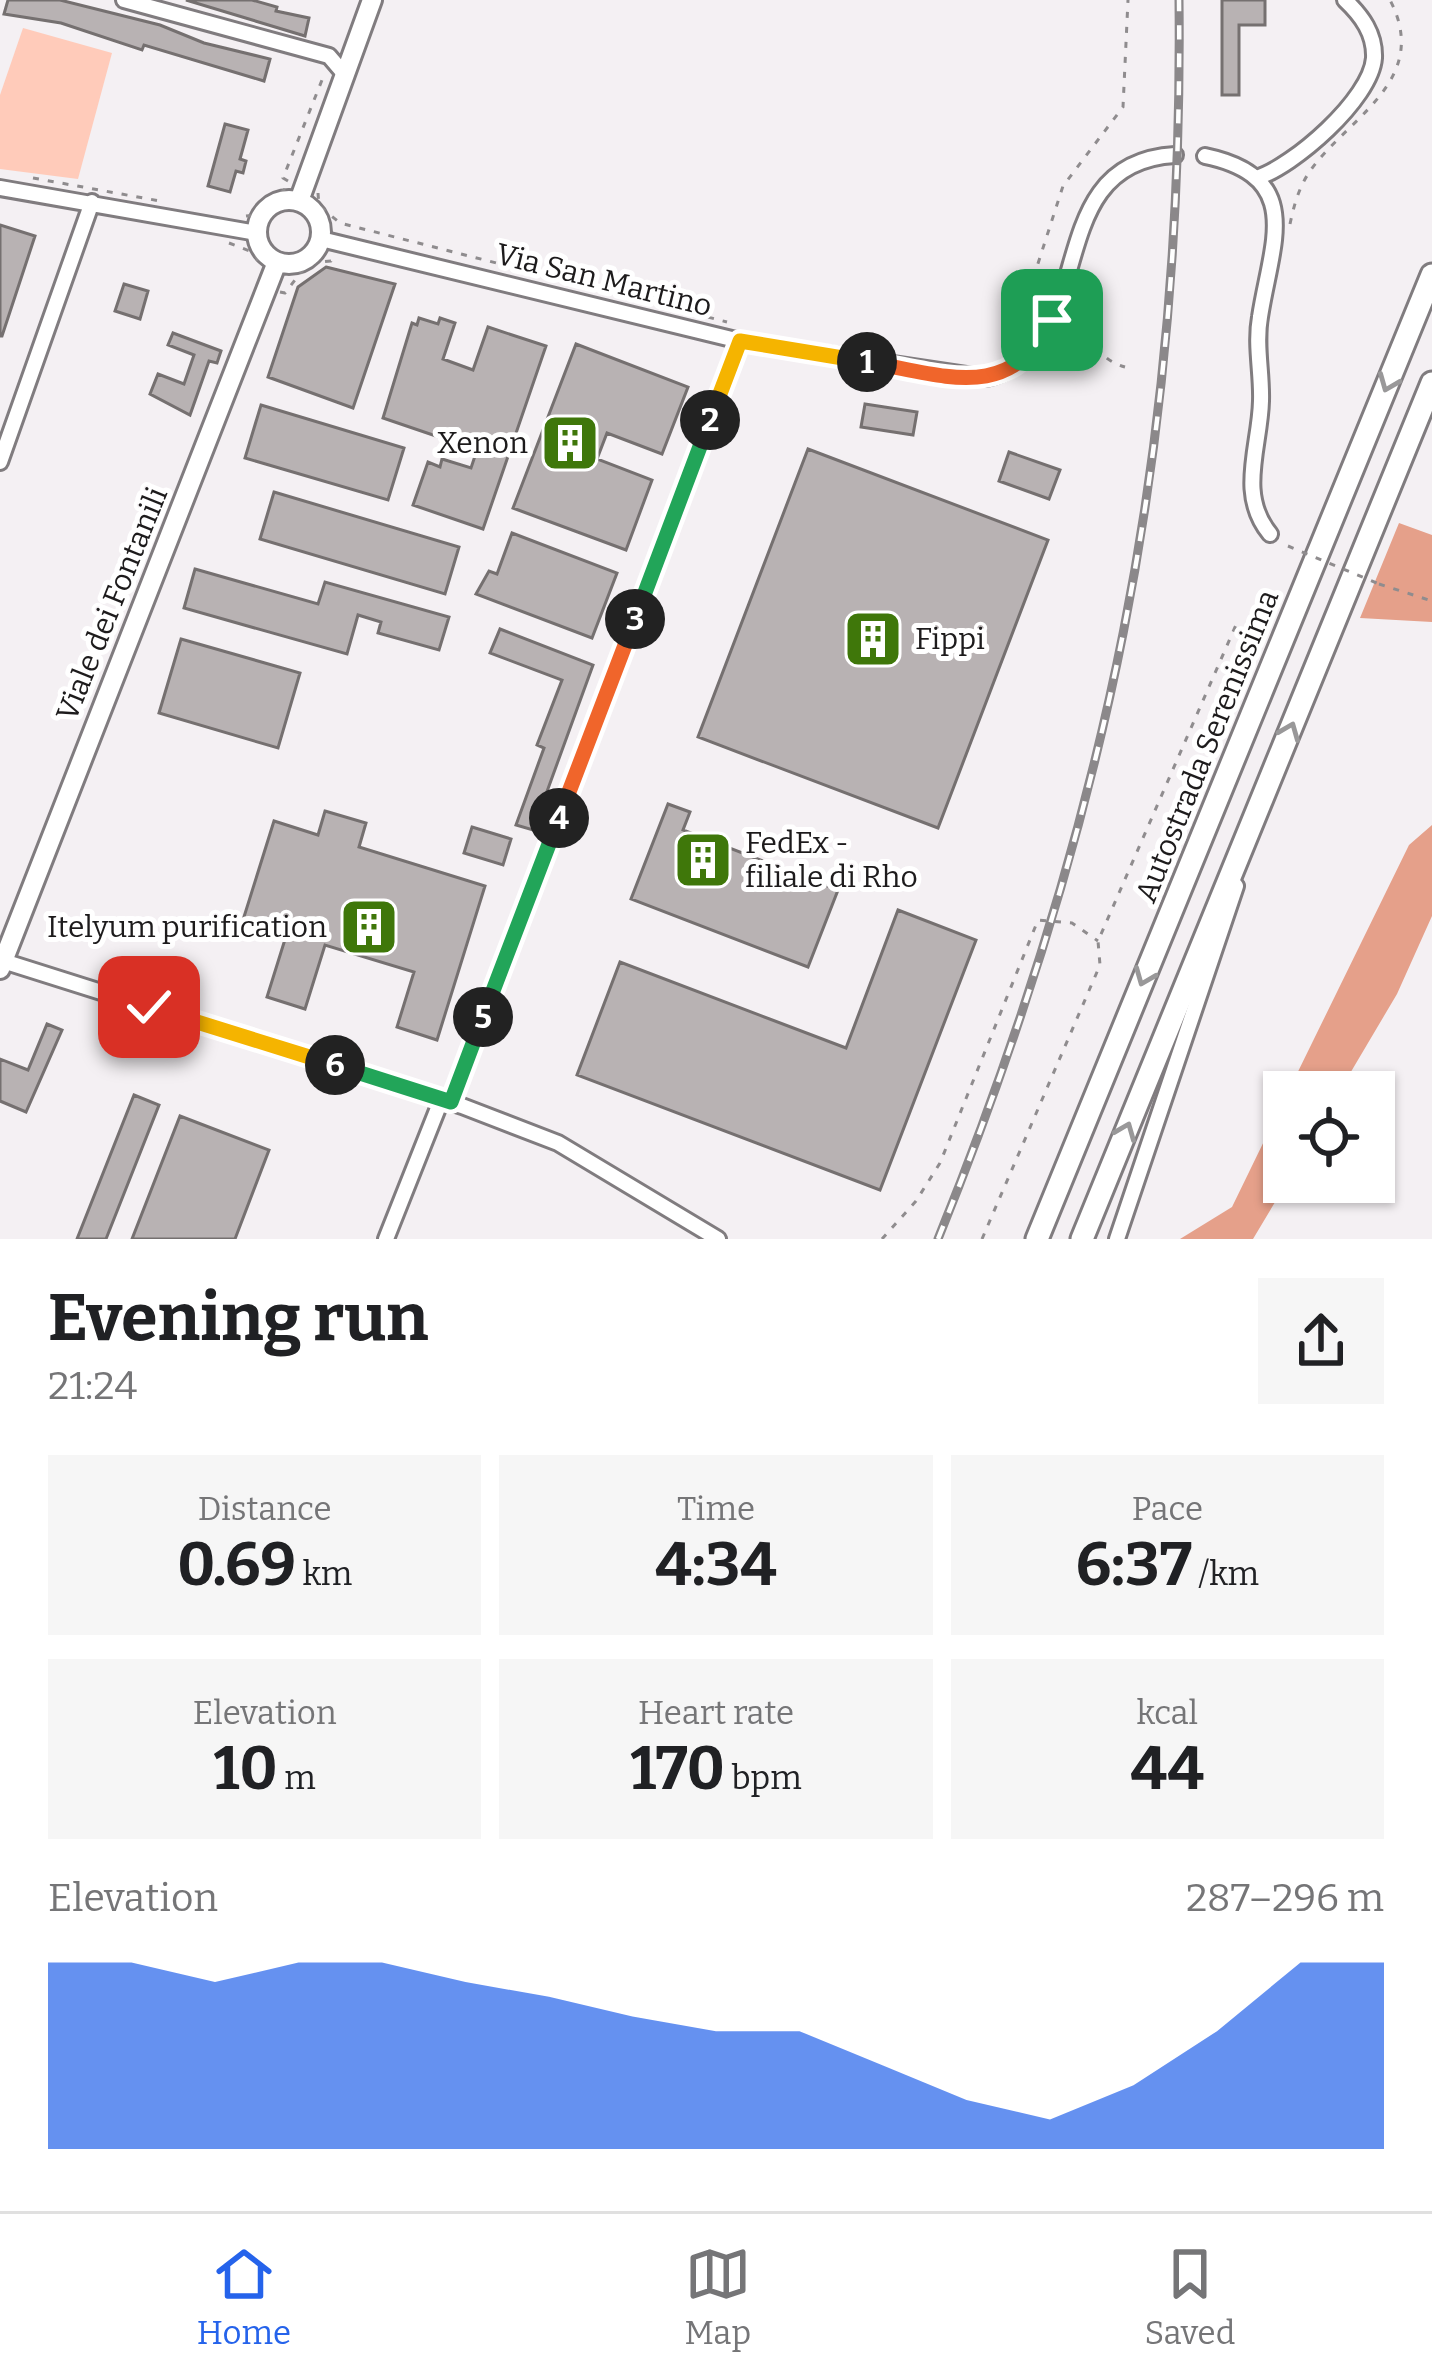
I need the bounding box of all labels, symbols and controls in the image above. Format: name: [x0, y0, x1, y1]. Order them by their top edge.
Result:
street label: Via San Martino: [492, 236, 716, 324]
pin: [1001, 269, 1103, 371]
icon: arrive: [1019, 287, 1085, 353]
pin: 1: [837, 332, 897, 392]
text: 1: [860, 342, 874, 382]
one-way arrow: [1378, 372, 1402, 393]
pin: 2: [680, 390, 740, 450]
text: 2: [701, 400, 719, 440]
building icon: Xenon: [539, 412, 601, 474]
place label: Xenon: [437, 425, 528, 461]
street label: Viale dei Fontanili: [49, 482, 175, 726]
street label: Autostrada Serenissima: [1128, 584, 1286, 908]
pin: 3: [605, 589, 665, 649]
text: 3: [625, 599, 645, 639]
building icon: Fippi: [842, 608, 904, 670]
place label: Fippi: [915, 621, 985, 657]
one-way arrow: [1276, 722, 1300, 743]
pin: 4: [529, 788, 589, 848]
text: 4: [549, 798, 569, 838]
place label: FedEx - filiale di Rho: [745, 825, 918, 895]
building icon: FedEx - filiale di Rho: [672, 829, 734, 891]
building icon: Itelyum purification: [338, 896, 400, 958]
place label: Itelyum purification: [47, 909, 327, 945]
pin: [98, 956, 200, 1058]
one-way arrow: [1134, 966, 1158, 987]
icon: check: [116, 974, 182, 1040]
pin: 5: [453, 987, 513, 1047]
text: 5: [474, 997, 492, 1037]
pin: 6: [305, 1035, 365, 1095]
text: 6: [325, 1045, 345, 1085]
map controls: [1263, 1071, 1395, 1203]
button: locate: [1263, 1071, 1395, 1203]
one-way arrow: [1112, 1121, 1136, 1142]
text: Evening run: [48, 1278, 429, 1357]
button: share: [1258, 1278, 1384, 1404]
text: 21:24: [48, 1363, 137, 1409]
text: Distance: [198, 1489, 332, 1529]
text: Time: [677, 1489, 755, 1529]
text: Pace: [1132, 1489, 1203, 1529]
text: 0.69: [177, 1529, 296, 1601]
text: 4:34: [655, 1529, 777, 1601]
text: 6:37: [1076, 1529, 1192, 1601]
text: km: [296, 1554, 352, 1594]
text: /km: [1192, 1554, 1259, 1594]
text: Elevation: [193, 1693, 337, 1733]
text: Heart rate: [638, 1693, 794, 1733]
text: kcal: [1137, 1693, 1198, 1733]
text: 10: [214, 1733, 278, 1805]
text: 170: [630, 1733, 725, 1805]
text: 44: [1130, 1733, 1204, 1805]
text: m: [278, 1758, 316, 1798]
text: bpm: [725, 1758, 802, 1798]
text: Elevation: [48, 1875, 218, 1921]
text: 287–296 m: [1186, 1875, 1384, 1921]
tab: Home: [197, 2241, 291, 2353]
tab: Map: [685, 2241, 751, 2353]
tab: Saved: [1145, 2241, 1235, 2353]

